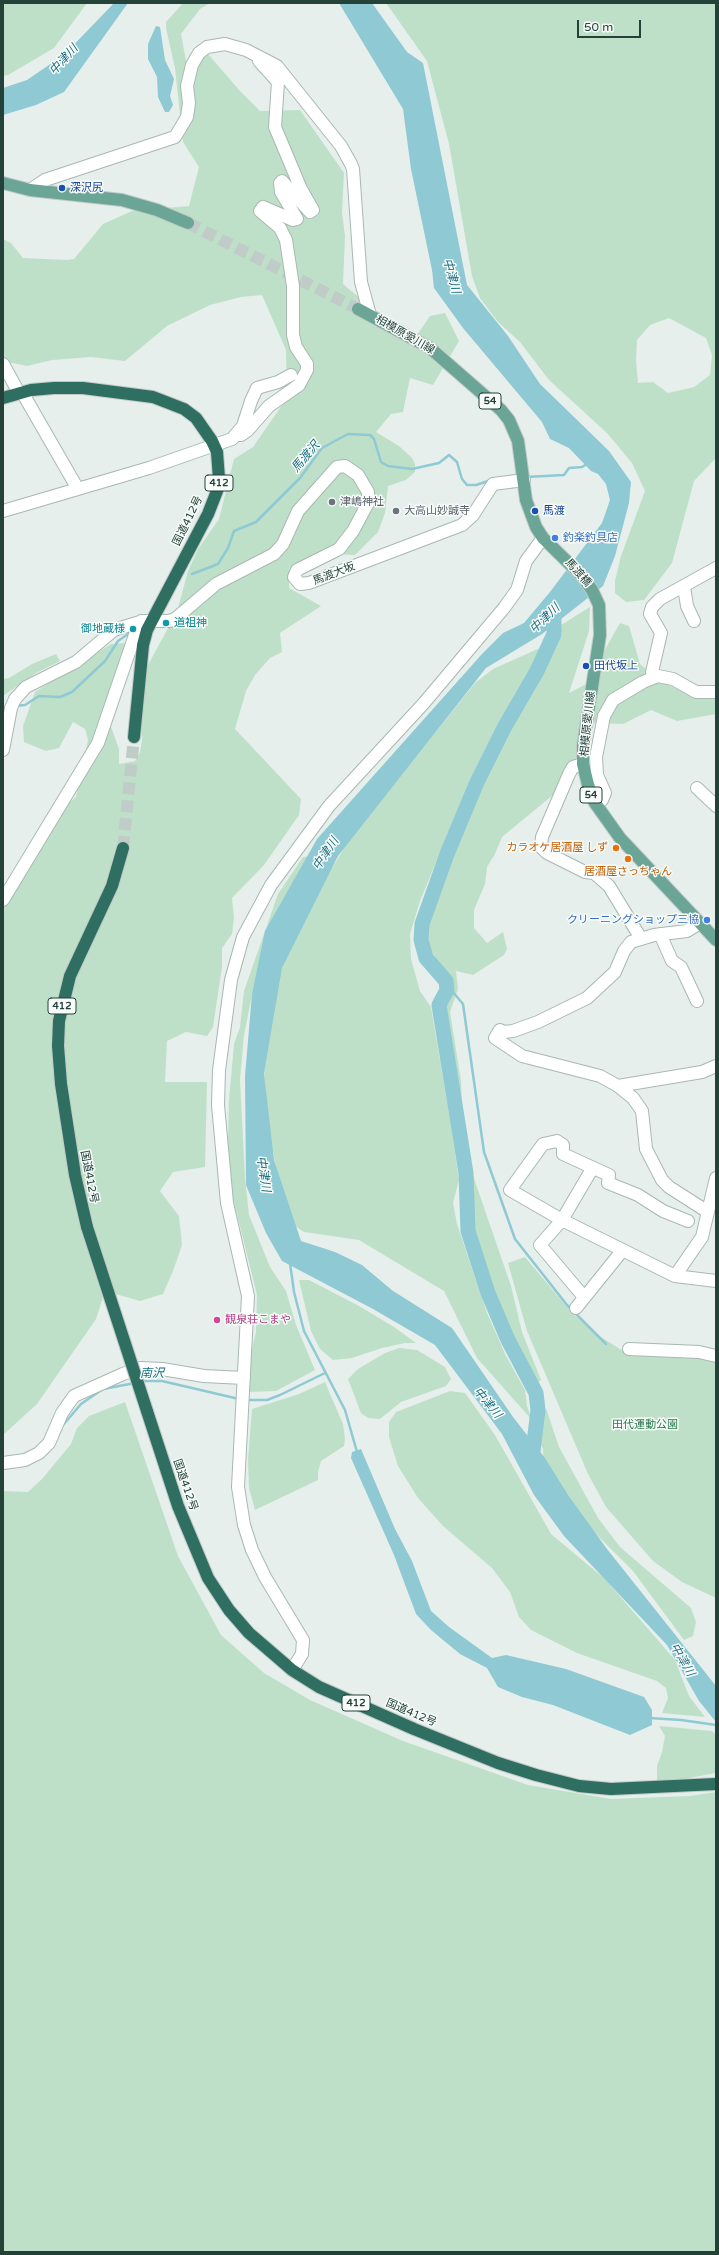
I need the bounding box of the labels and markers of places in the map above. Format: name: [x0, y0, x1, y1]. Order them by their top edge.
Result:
place label: 深沢尻: [70, 181, 103, 195]
marker: 深沢尻: [57, 183, 67, 193]
place label: 津嶋神社: [340, 495, 384, 509]
marker: 津嶋神社: [327, 497, 337, 507]
place label: 大高山妙誠寺: [404, 504, 470, 518]
place label: 馬渡: [543, 504, 565, 518]
marker: 大高山妙誠寺: [391, 506, 401, 516]
marker: 馬渡: [530, 506, 540, 516]
place label: 釣楽釣具店: [563, 531, 618, 545]
marker: 釣楽釣具店: [550, 533, 560, 543]
place label: 道祖神: [174, 616, 207, 630]
marker: 道祖神: [161, 618, 171, 628]
place label: 御地蔵様: [81, 622, 125, 636]
marker: 御地蔵様: [128, 624, 138, 634]
place label: 田代坂上: [594, 659, 638, 673]
marker: 田代坂上: [581, 661, 591, 671]
place label: カラオケ居酒屋 しず: [506, 841, 608, 855]
marker: カラオケ居酒屋 しず: [611, 843, 621, 853]
marker: 居酒屋さっちゃん: [623, 854, 633, 864]
place label: 居酒屋さっちゃん: [584, 865, 672, 879]
place label: クリーニングショップ三協: [567, 913, 699, 927]
marker: クリーニングショップ三協: [702, 915, 712, 925]
place label: 観泉荘こまや: [225, 1313, 291, 1327]
marker: 観泉荘こまや: [212, 1315, 222, 1325]

